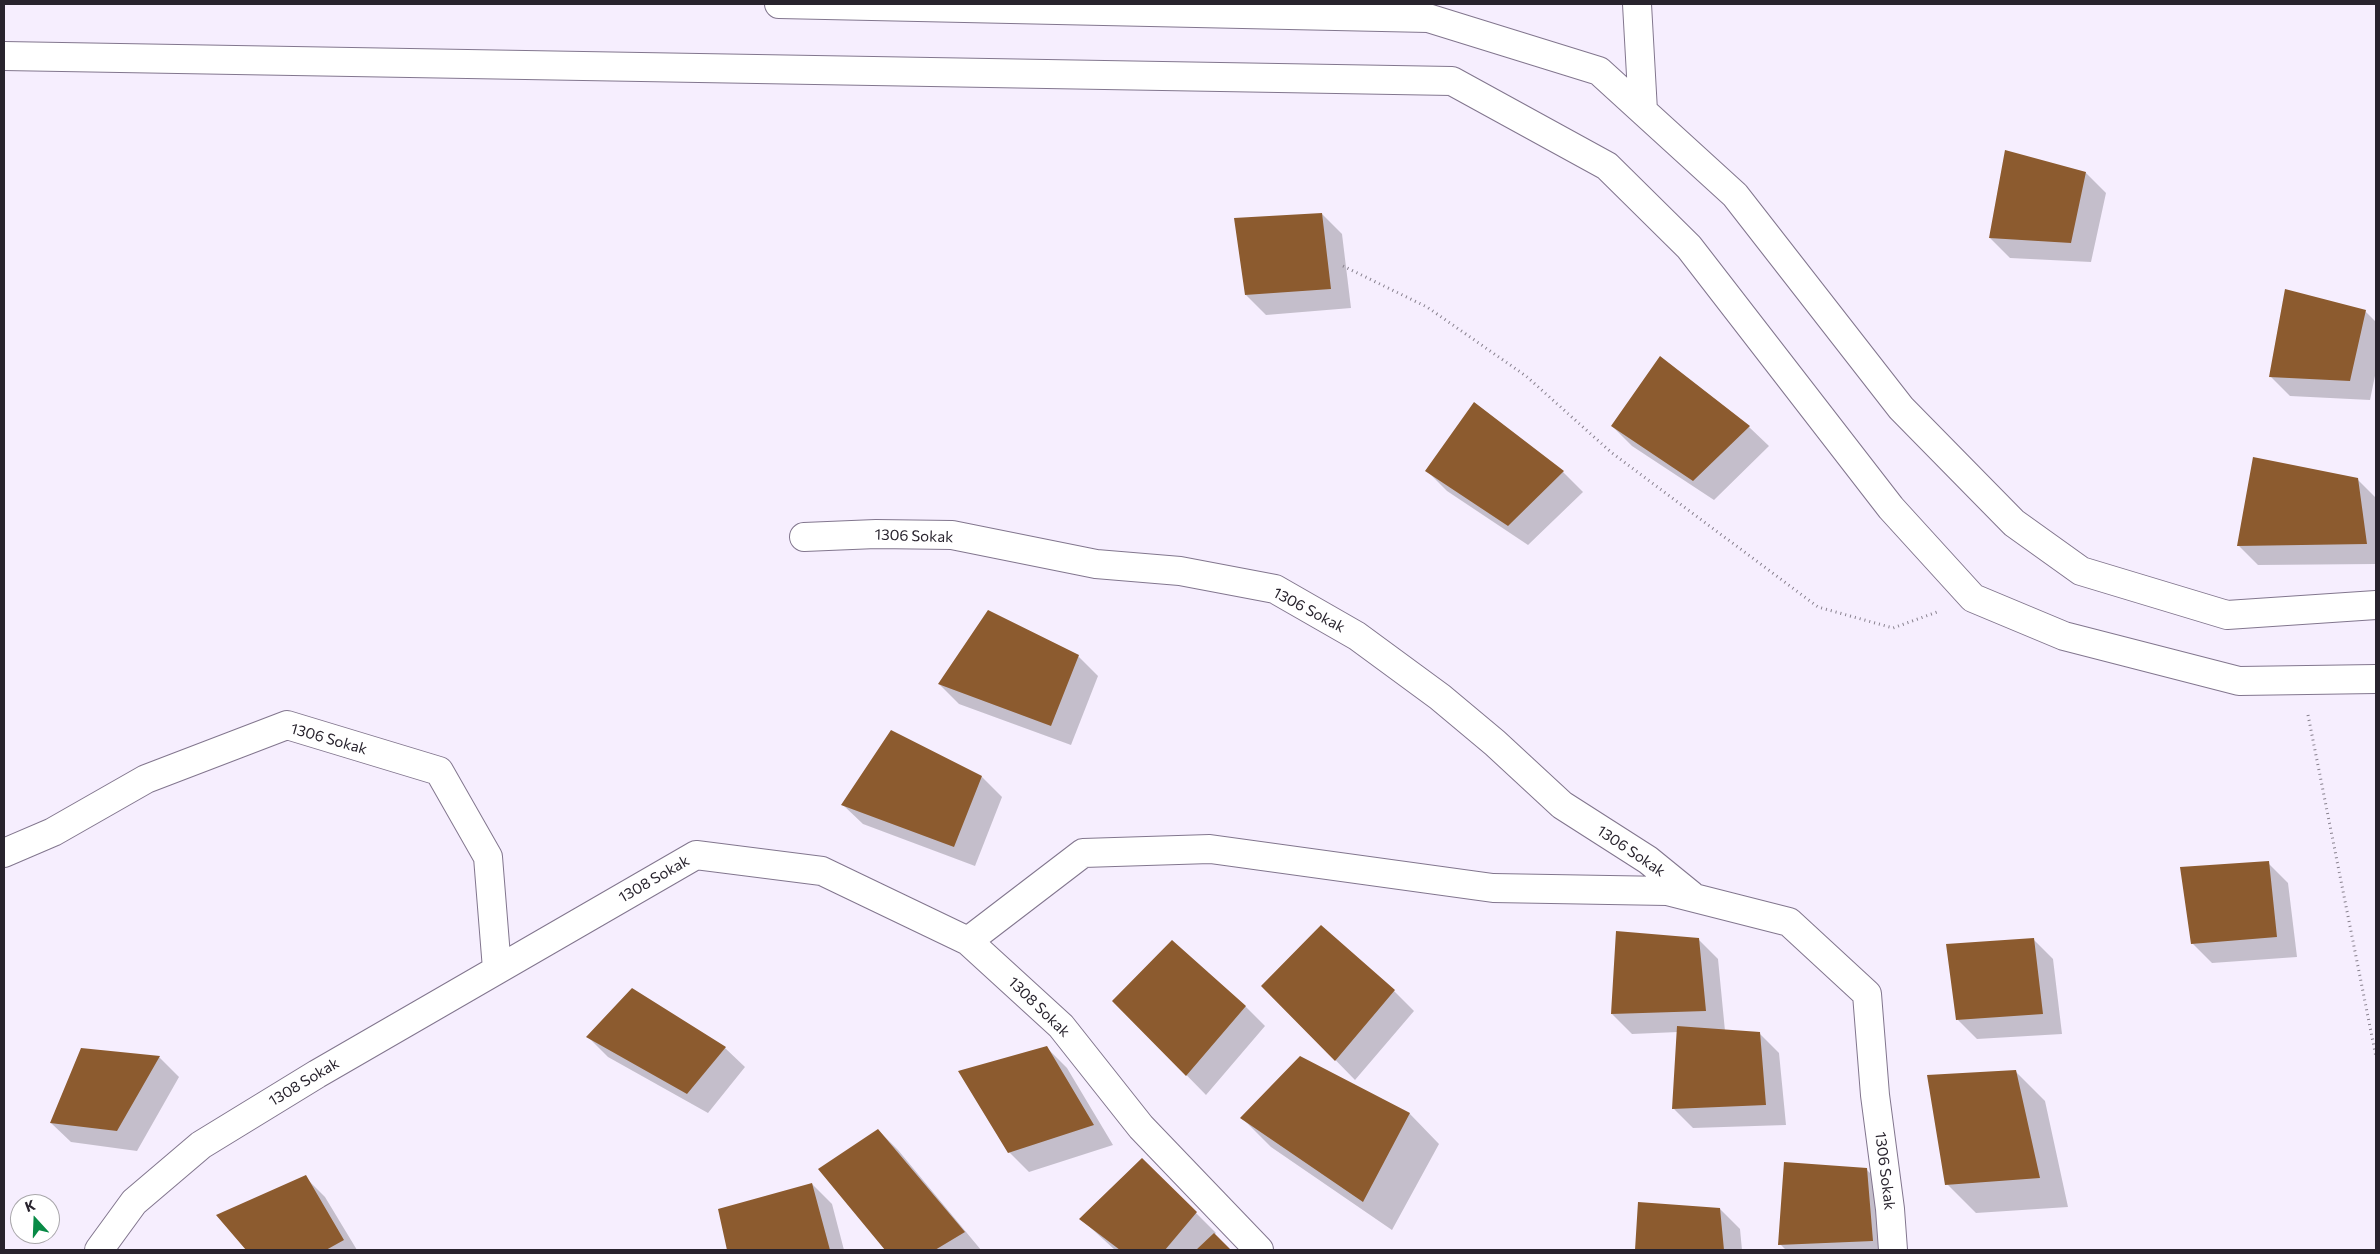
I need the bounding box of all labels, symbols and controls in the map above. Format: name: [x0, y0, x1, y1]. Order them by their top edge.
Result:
street label: 1306 Sokak: [874, 526, 954, 546]
street label: 1306 Sokak: [1270, 584, 1348, 636]
street label: 1306 Sokak: [289, 720, 369, 758]
street label: 1306 Sokak: [1593, 822, 1669, 880]
street label: 1308 Sokak: [615, 852, 693, 906]
street label: 1308 Sokak: [1004, 973, 1074, 1041]
street label: 1308 Sokak: [266, 1054, 342, 1110]
street label: 1306 Sokak: [1871, 1131, 1899, 1211]
north arrow: [10, 1194, 60, 1244]
text: K: [23, 1196, 38, 1215]

